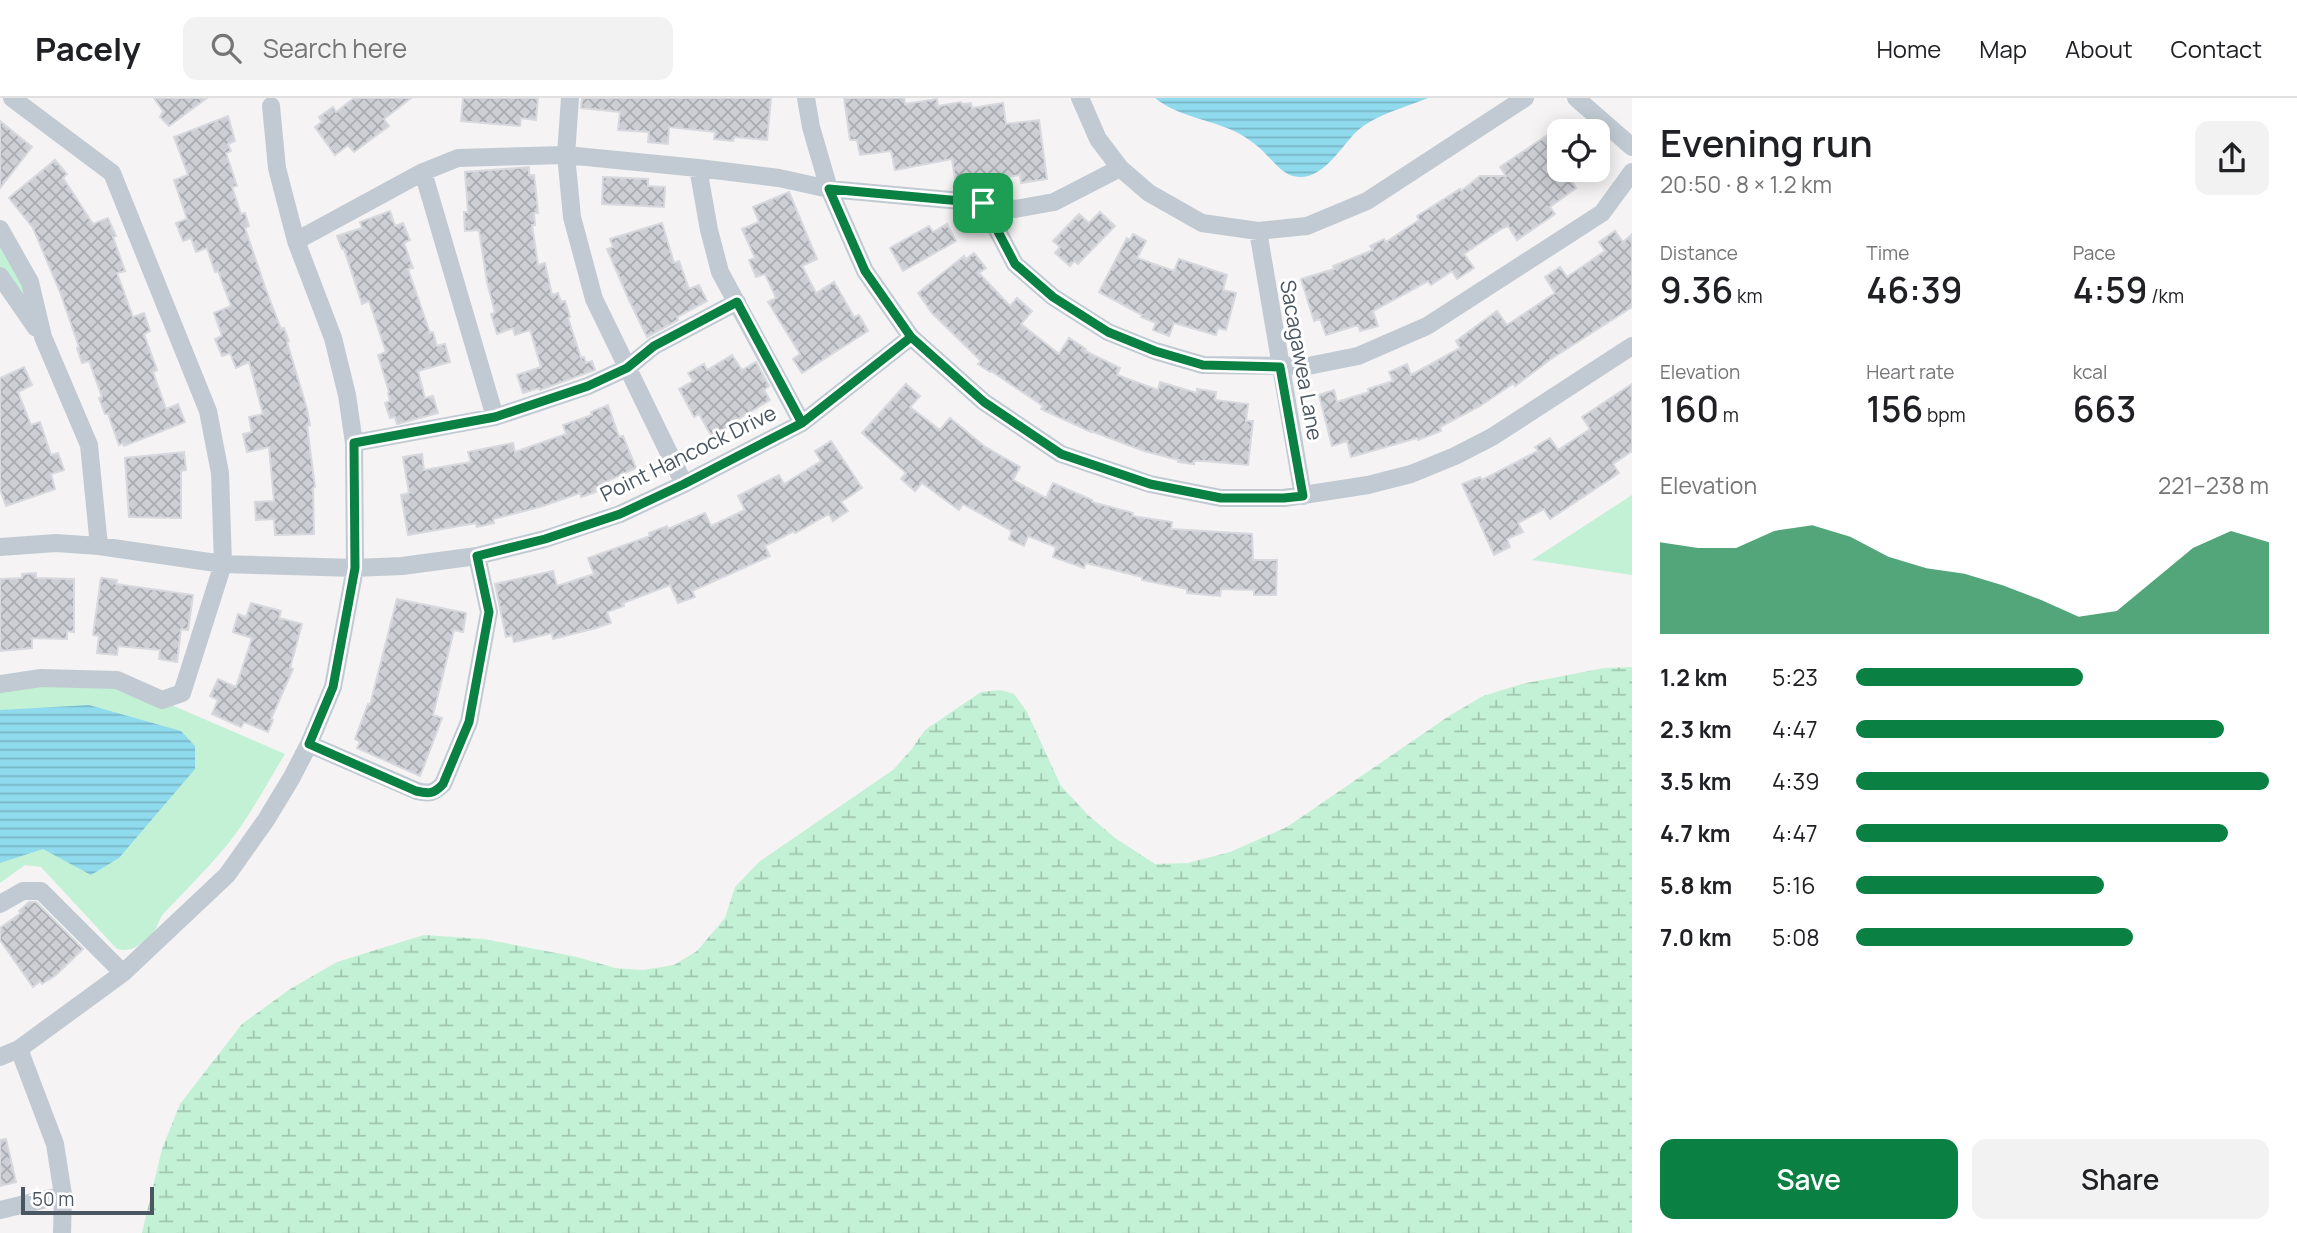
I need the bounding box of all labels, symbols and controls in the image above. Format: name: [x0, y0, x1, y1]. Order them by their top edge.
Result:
search box: [183, 17, 673, 80]
text: Pacely: [35, 26, 141, 71]
icon: search: [207, 29, 245, 67]
text: Search here: [263, 30, 407, 66]
text: Home: [1876, 32, 1941, 65]
text: Map: [1979, 32, 2027, 65]
text: About: [2065, 32, 2133, 65]
text: Contact: [2171, 32, 2262, 65]
text: Evening run: [1660, 116, 1873, 168]
map controls: [1547, 119, 1610, 182]
button: locate: [1547, 119, 1610, 182]
button: share: [2195, 121, 2269, 195]
text: 20:50 · 8 × 1.2 km: [1660, 168, 1832, 200]
pin: [953, 173, 1013, 233]
icon: arrive: [964, 184, 1002, 222]
text: Distance: [1660, 240, 1738, 266]
text: Time: [1866, 240, 1909, 266]
text: Pace: [2073, 240, 2116, 266]
text: 9.36: [1660, 266, 1733, 314]
text: 46:39: [1866, 266, 1962, 314]
text: 4:59: [2073, 266, 2147, 314]
street label: Sacagawea Lane: [1274, 278, 1330, 442]
text: km: [1733, 283, 1763, 309]
text: /km: [2147, 283, 2184, 309]
text: Elevation: [1660, 359, 1740, 385]
text: Heart rate: [1866, 359, 1954, 385]
text: kcal: [2073, 359, 2107, 385]
text: 160: [1660, 385, 1719, 433]
text: 156: [1866, 385, 1923, 433]
text: 663: [2073, 385, 2136, 433]
street label: Point Hancock Drive: [595, 398, 781, 508]
text: m: [1719, 402, 1739, 428]
text: bpm: [1923, 402, 1966, 428]
text: Elevation: [1660, 469, 1757, 501]
text: 221–238 m: [2158, 469, 2269, 501]
text: 1.2 km: [1660, 661, 1727, 693]
text: 5:23: [1772, 661, 1818, 693]
text: 2.3 km: [1660, 713, 1732, 745]
text: 4:47: [1772, 713, 1818, 745]
text: 3.5 km: [1660, 765, 1731, 797]
text: 4:39: [1772, 765, 1819, 797]
text: 4.7 km: [1660, 817, 1730, 849]
text: 4:47: [1772, 817, 1818, 849]
text: 5.8 km: [1660, 869, 1732, 901]
text: 5:16: [1772, 869, 1815, 901]
text: 7.0 km: [1660, 921, 1732, 953]
text: 5:08: [1772, 921, 1820, 953]
button: Save: [1660, 1139, 1958, 1219]
button: Share: [1972, 1139, 2269, 1219]
scale bar: [21, 1184, 154, 1216]
text: 50 m: [32, 1186, 74, 1212]

